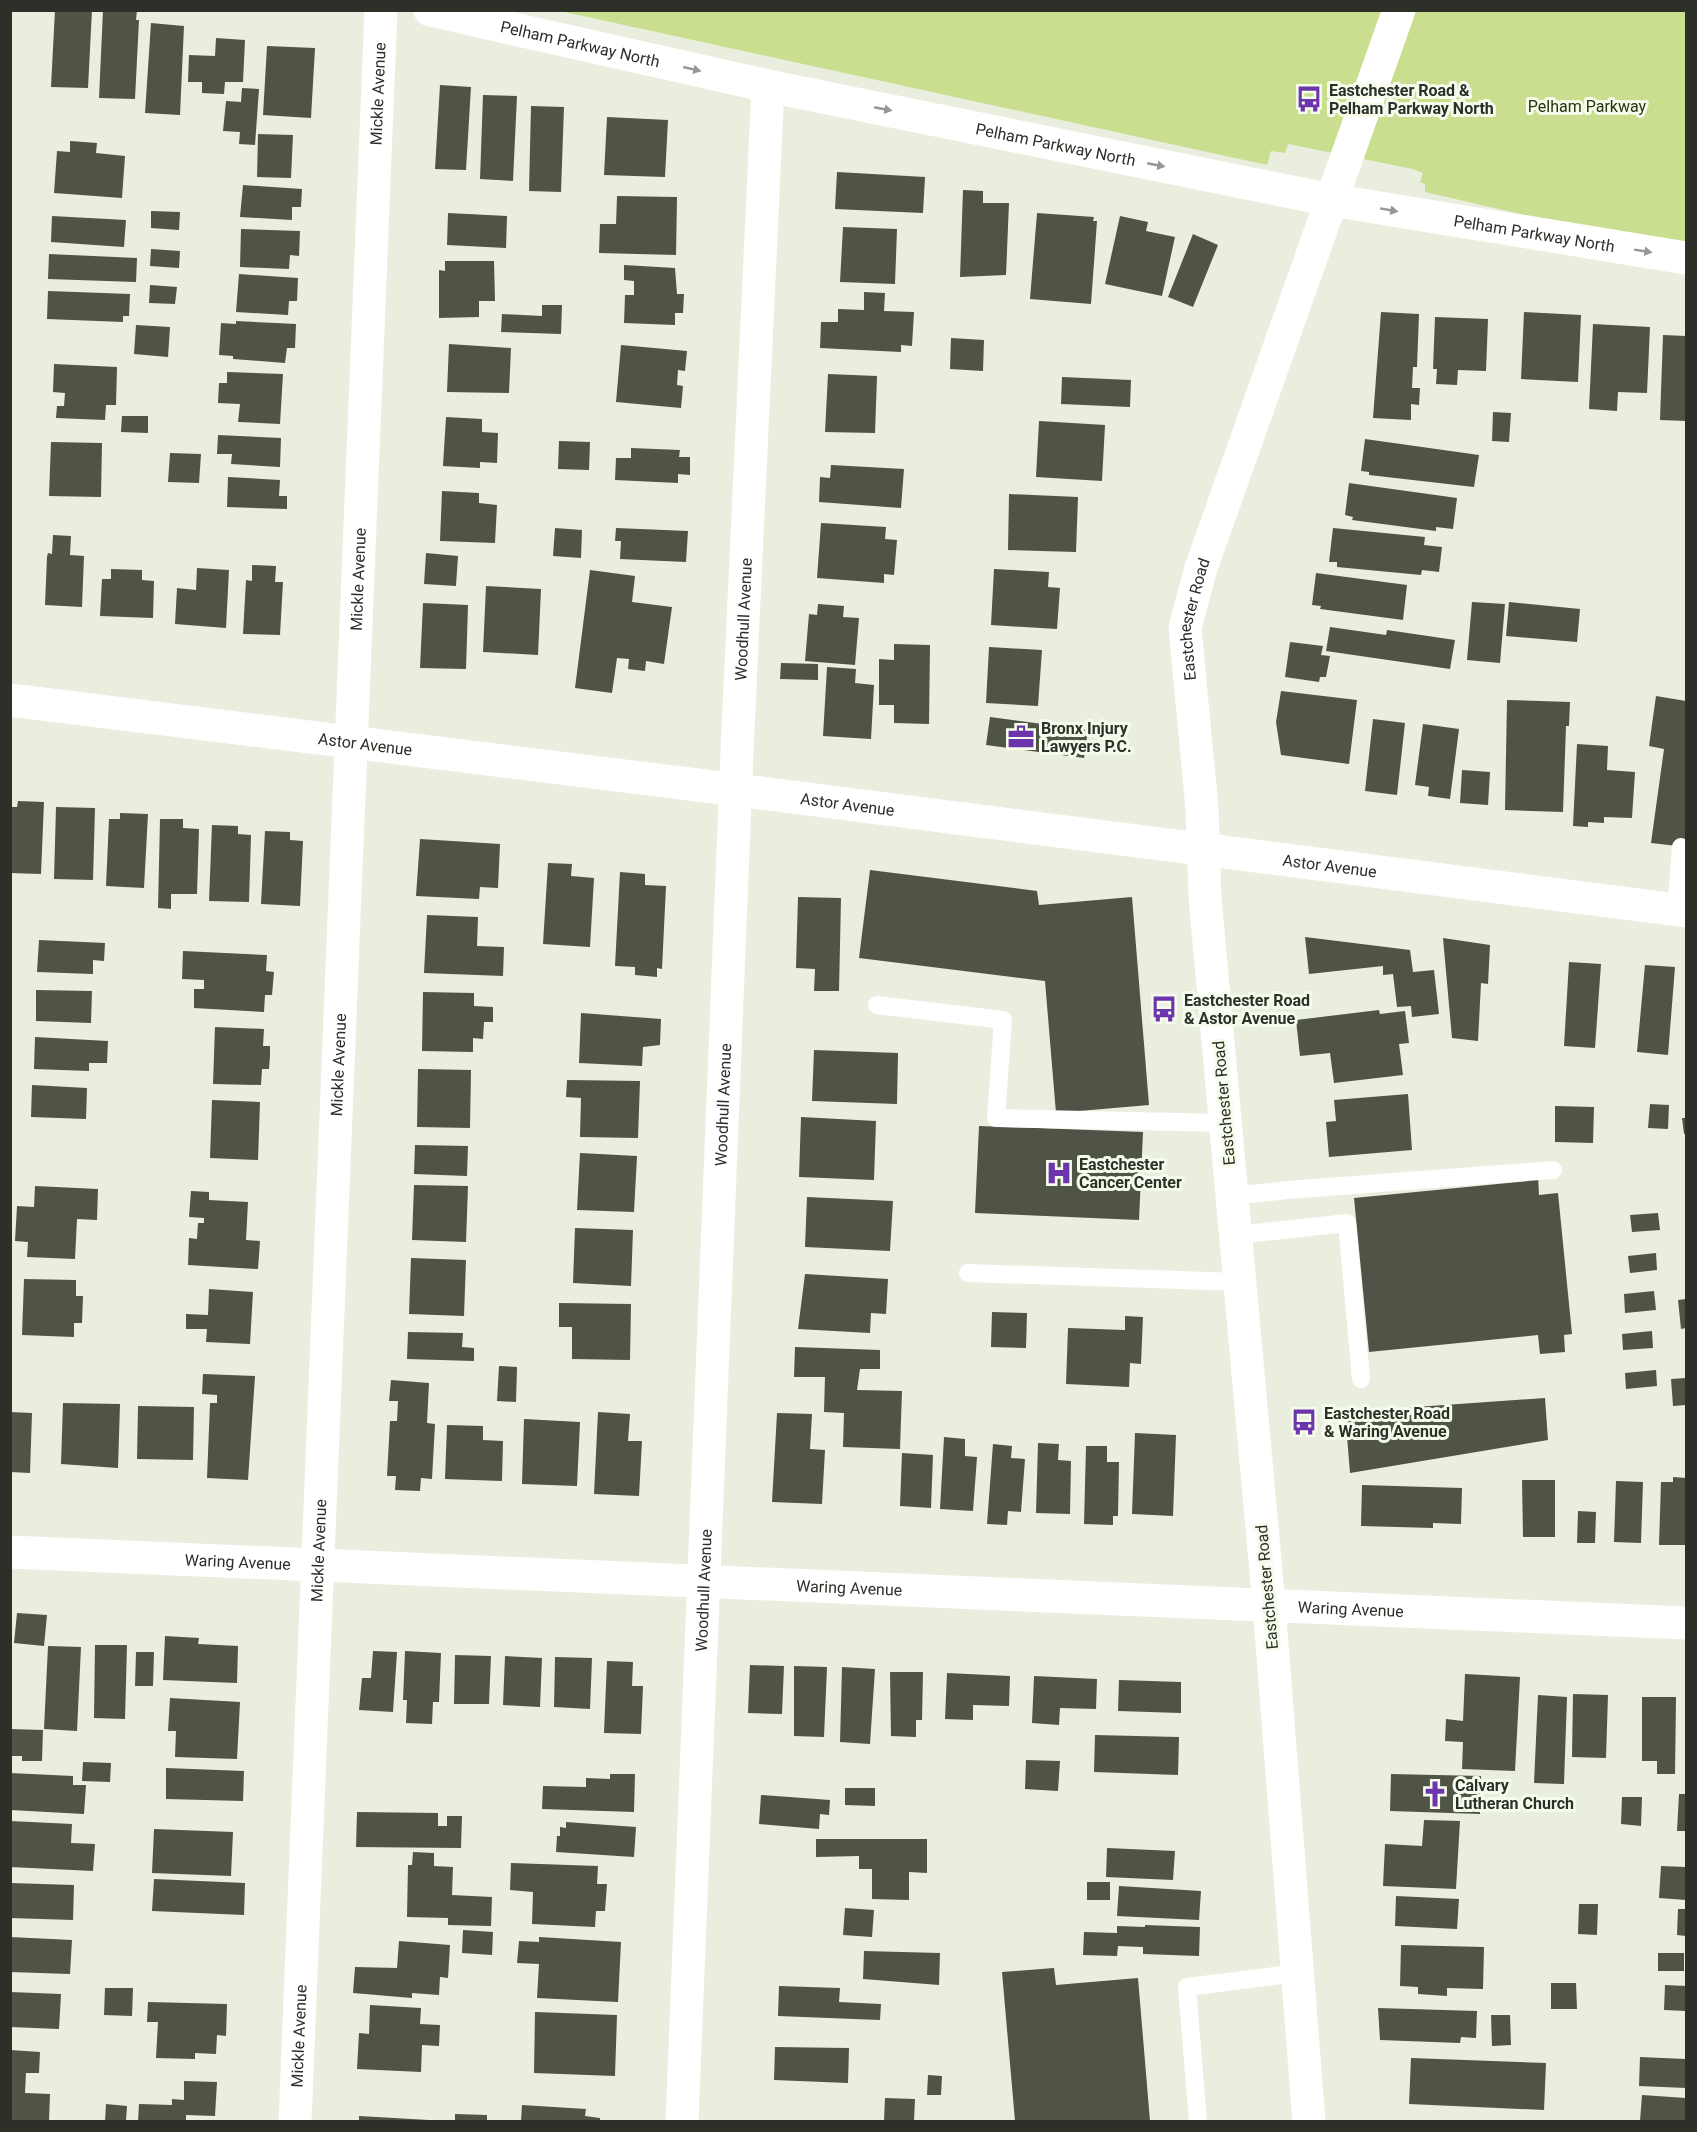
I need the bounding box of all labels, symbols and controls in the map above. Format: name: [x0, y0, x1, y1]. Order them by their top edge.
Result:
street label: Pelham Parkway North: [499, 17, 662, 71]
street label: Mickle Avenue: [366, 42, 389, 146]
one-way arrow: [683, 65, 702, 74]
place label: Eastchester Road & Pelham Parkway North: [1329, 81, 1494, 118]
bus stop icon: Eastchester Road & Pelham Parkway North: [1294, 84, 1324, 114]
park label: Pelham Parkway: [1528, 97, 1647, 116]
one-way arrow: [873, 105, 892, 114]
street label: Pelham Parkway North: [974, 119, 1137, 170]
one-way arrow: [1147, 161, 1166, 170]
one-way arrow: [1379, 206, 1398, 215]
street label: Pelham Parkway North: [1452, 211, 1616, 256]
one-way arrow: [1634, 247, 1653, 256]
street label: Mickle Avenue: [346, 527, 369, 631]
street label: Eastchester Road: [1175, 555, 1213, 681]
street label: Woodhull Avenue: [731, 557, 755, 681]
place label: Bronx Injury Lawyers P.C.: [1041, 719, 1132, 756]
office icon: Bronx Injury Lawyers P.C.: [1006, 722, 1036, 752]
street label: Astor Avenue: [317, 729, 413, 759]
street label: Astor Avenue: [799, 789, 896, 819]
street label: Astor Avenue: [1282, 850, 1378, 881]
place label: Eastchester Road & Astor Avenue: [1184, 991, 1310, 1028]
bus stop icon: Eastchester Road & Astor Avenue: [1149, 994, 1179, 1024]
street label: Mickle Avenue: [326, 1013, 350, 1117]
street label: Eastchester Road: [1209, 1040, 1239, 1166]
street label: Woodhull Avenue: [711, 1043, 735, 1167]
place label: Eastchester Cancer Center: [1079, 1155, 1182, 1192]
hospital icon: Eastchester Cancer Center: [1044, 1158, 1074, 1188]
place label: Eastchester Road & Waring Avenue: [1324, 1404, 1450, 1441]
bus stop icon: Eastchester Road & Waring Avenue: [1289, 1407, 1319, 1437]
street label: Mickle Avenue: [307, 1499, 330, 1602]
street label: Eastchester Road: [1252, 1524, 1282, 1650]
street label: Woodhull Avenue: [691, 1529, 715, 1652]
street label: Waring Avenue: [184, 1550, 291, 1573]
street label: Waring Avenue: [796, 1576, 903, 1599]
street label: Waring Avenue: [1297, 1597, 1404, 1621]
place label: Calvary Lutheran Church: [1455, 1776, 1574, 1813]
church icon: Calvary Lutheran Church: [1420, 1779, 1450, 1809]
street label: Mickle Avenue: [287, 1984, 310, 2088]

